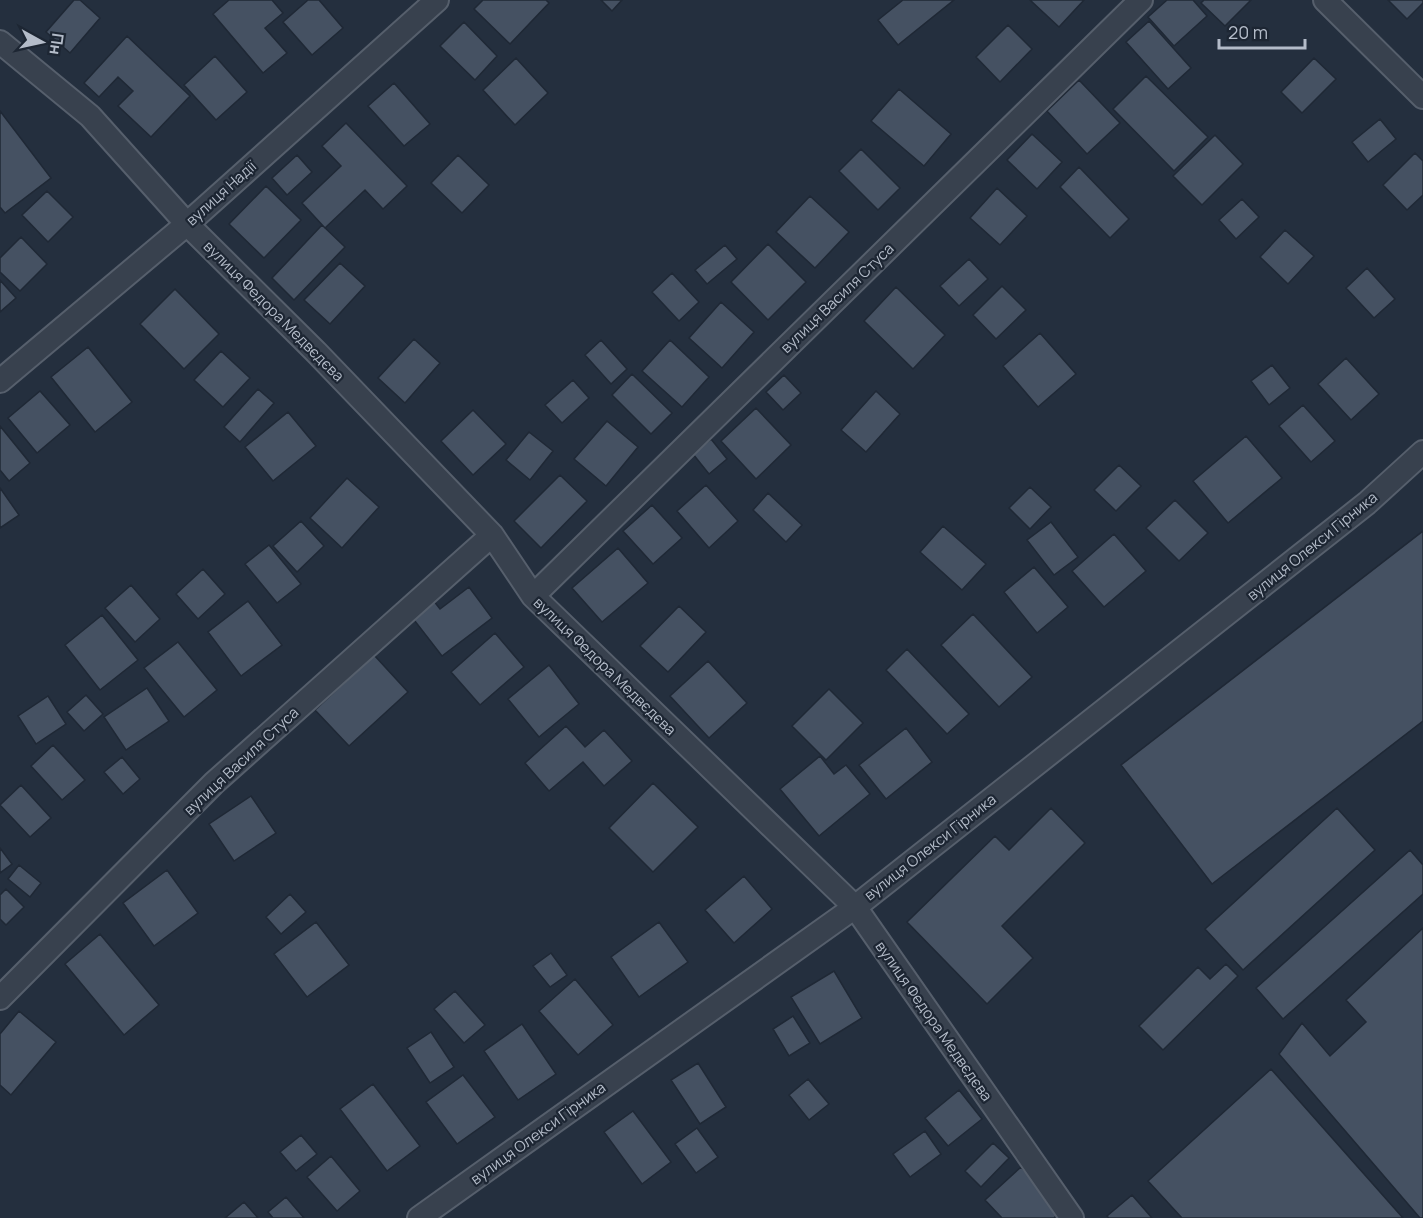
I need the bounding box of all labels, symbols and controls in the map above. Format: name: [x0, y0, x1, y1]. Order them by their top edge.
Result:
north arrow: [12, 12, 72, 72]
scale bar: [1219, 12, 1304, 50]
text: 20 m: [1228, 20, 1268, 44]
text: Пн: [44, 32, 69, 56]
street label: вулиця Надії: [181, 155, 261, 230]
street label: вулиця Федора Медвєдєва: [199, 236, 349, 386]
street label: вулиця Василя Стуса: [776, 238, 898, 358]
street label: вулиця Олекси Гірника: [1242, 487, 1382, 605]
street label: вулиця Федора Медвєдєва: [529, 592, 681, 740]
street label: вулиця Василя Стуса: [179, 702, 303, 820]
street label: вулиця Олекси Гірника: [860, 789, 1000, 905]
street label: вулиця Федора Медвєдєва: [871, 937, 997, 1105]
street label: вулиця Олекси Гірника: [466, 1077, 610, 1189]

